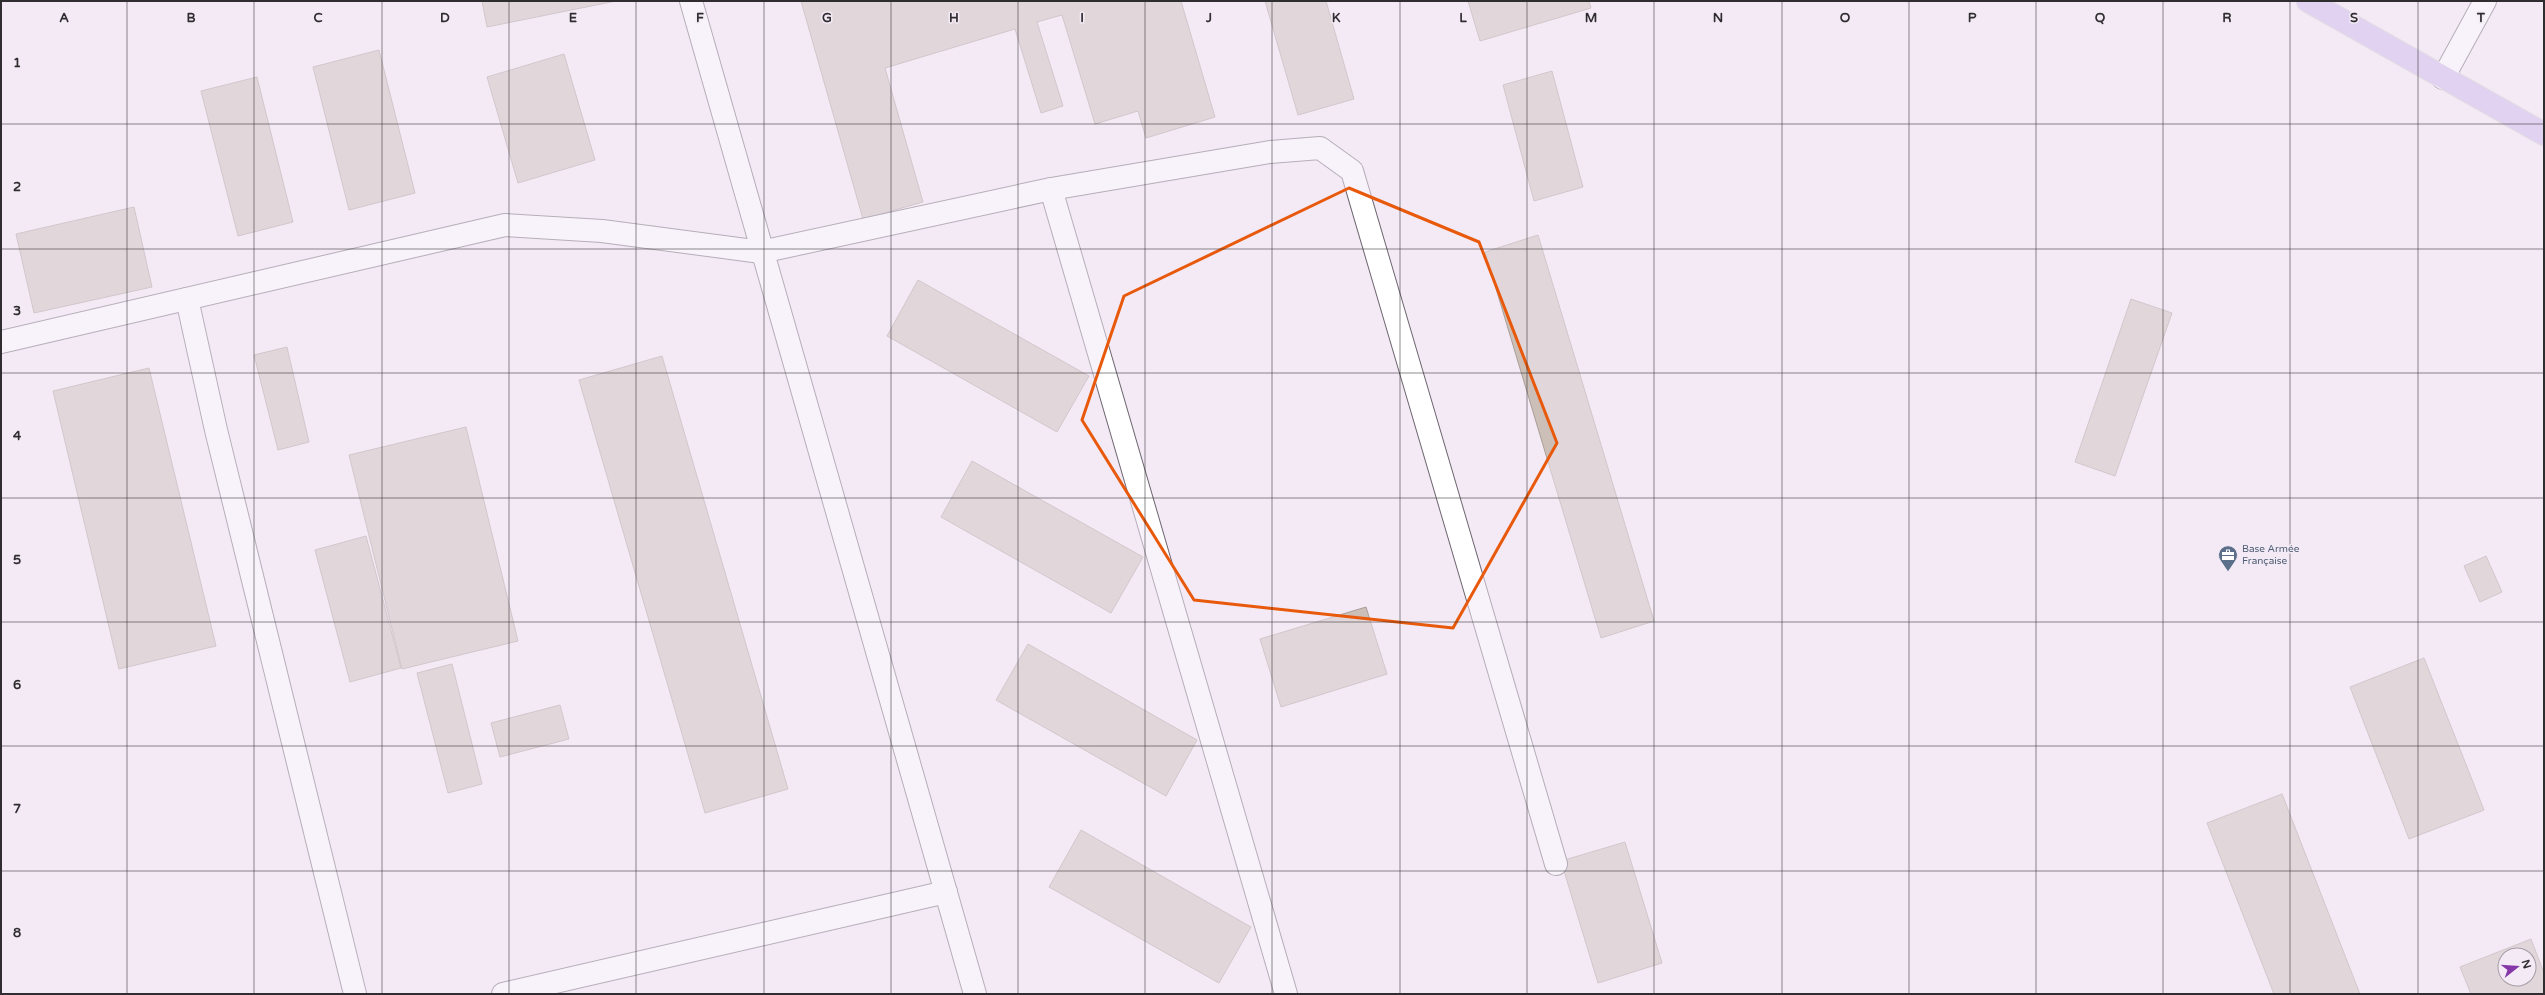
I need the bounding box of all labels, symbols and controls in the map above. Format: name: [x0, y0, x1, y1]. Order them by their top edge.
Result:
text: A: [59, 10, 69, 26]
text: B: [186, 10, 196, 26]
text: C: [313, 10, 323, 26]
text: D: [440, 10, 450, 26]
text: E: [569, 10, 577, 26]
text: F: [696, 10, 704, 26]
text: G: [822, 10, 832, 26]
text: H: [949, 10, 959, 26]
text: I: [1080, 10, 1084, 26]
text: J: [1205, 10, 1212, 26]
text: K: [1332, 10, 1341, 26]
text: L: [1459, 10, 1467, 26]
text: M: [1585, 10, 1597, 26]
text: N: [1713, 10, 1723, 26]
text: O: [1840, 10, 1851, 26]
text: P: [1968, 10, 1977, 26]
text: Q: [2095, 10, 2106, 26]
text: R: [2222, 10, 2232, 26]
text: S: [2350, 10, 2358, 26]
text: T: [2476, 10, 2486, 26]
text: 1: [13, 55, 21, 71]
text: 2: [13, 179, 21, 195]
text: 3: [13, 303, 21, 319]
text: 4: [13, 428, 22, 444]
place label: Base Armée Française: [2242, 543, 2300, 567]
office icon: Base Armée Française: [2217, 544, 2239, 572]
text: 5: [13, 552, 21, 568]
text: 6: [13, 677, 21, 693]
text: 7: [13, 801, 21, 817]
text: 8: [13, 925, 21, 941]
north arrow: [2497, 947, 2537, 987]
text: N: [2519, 958, 2534, 970]

